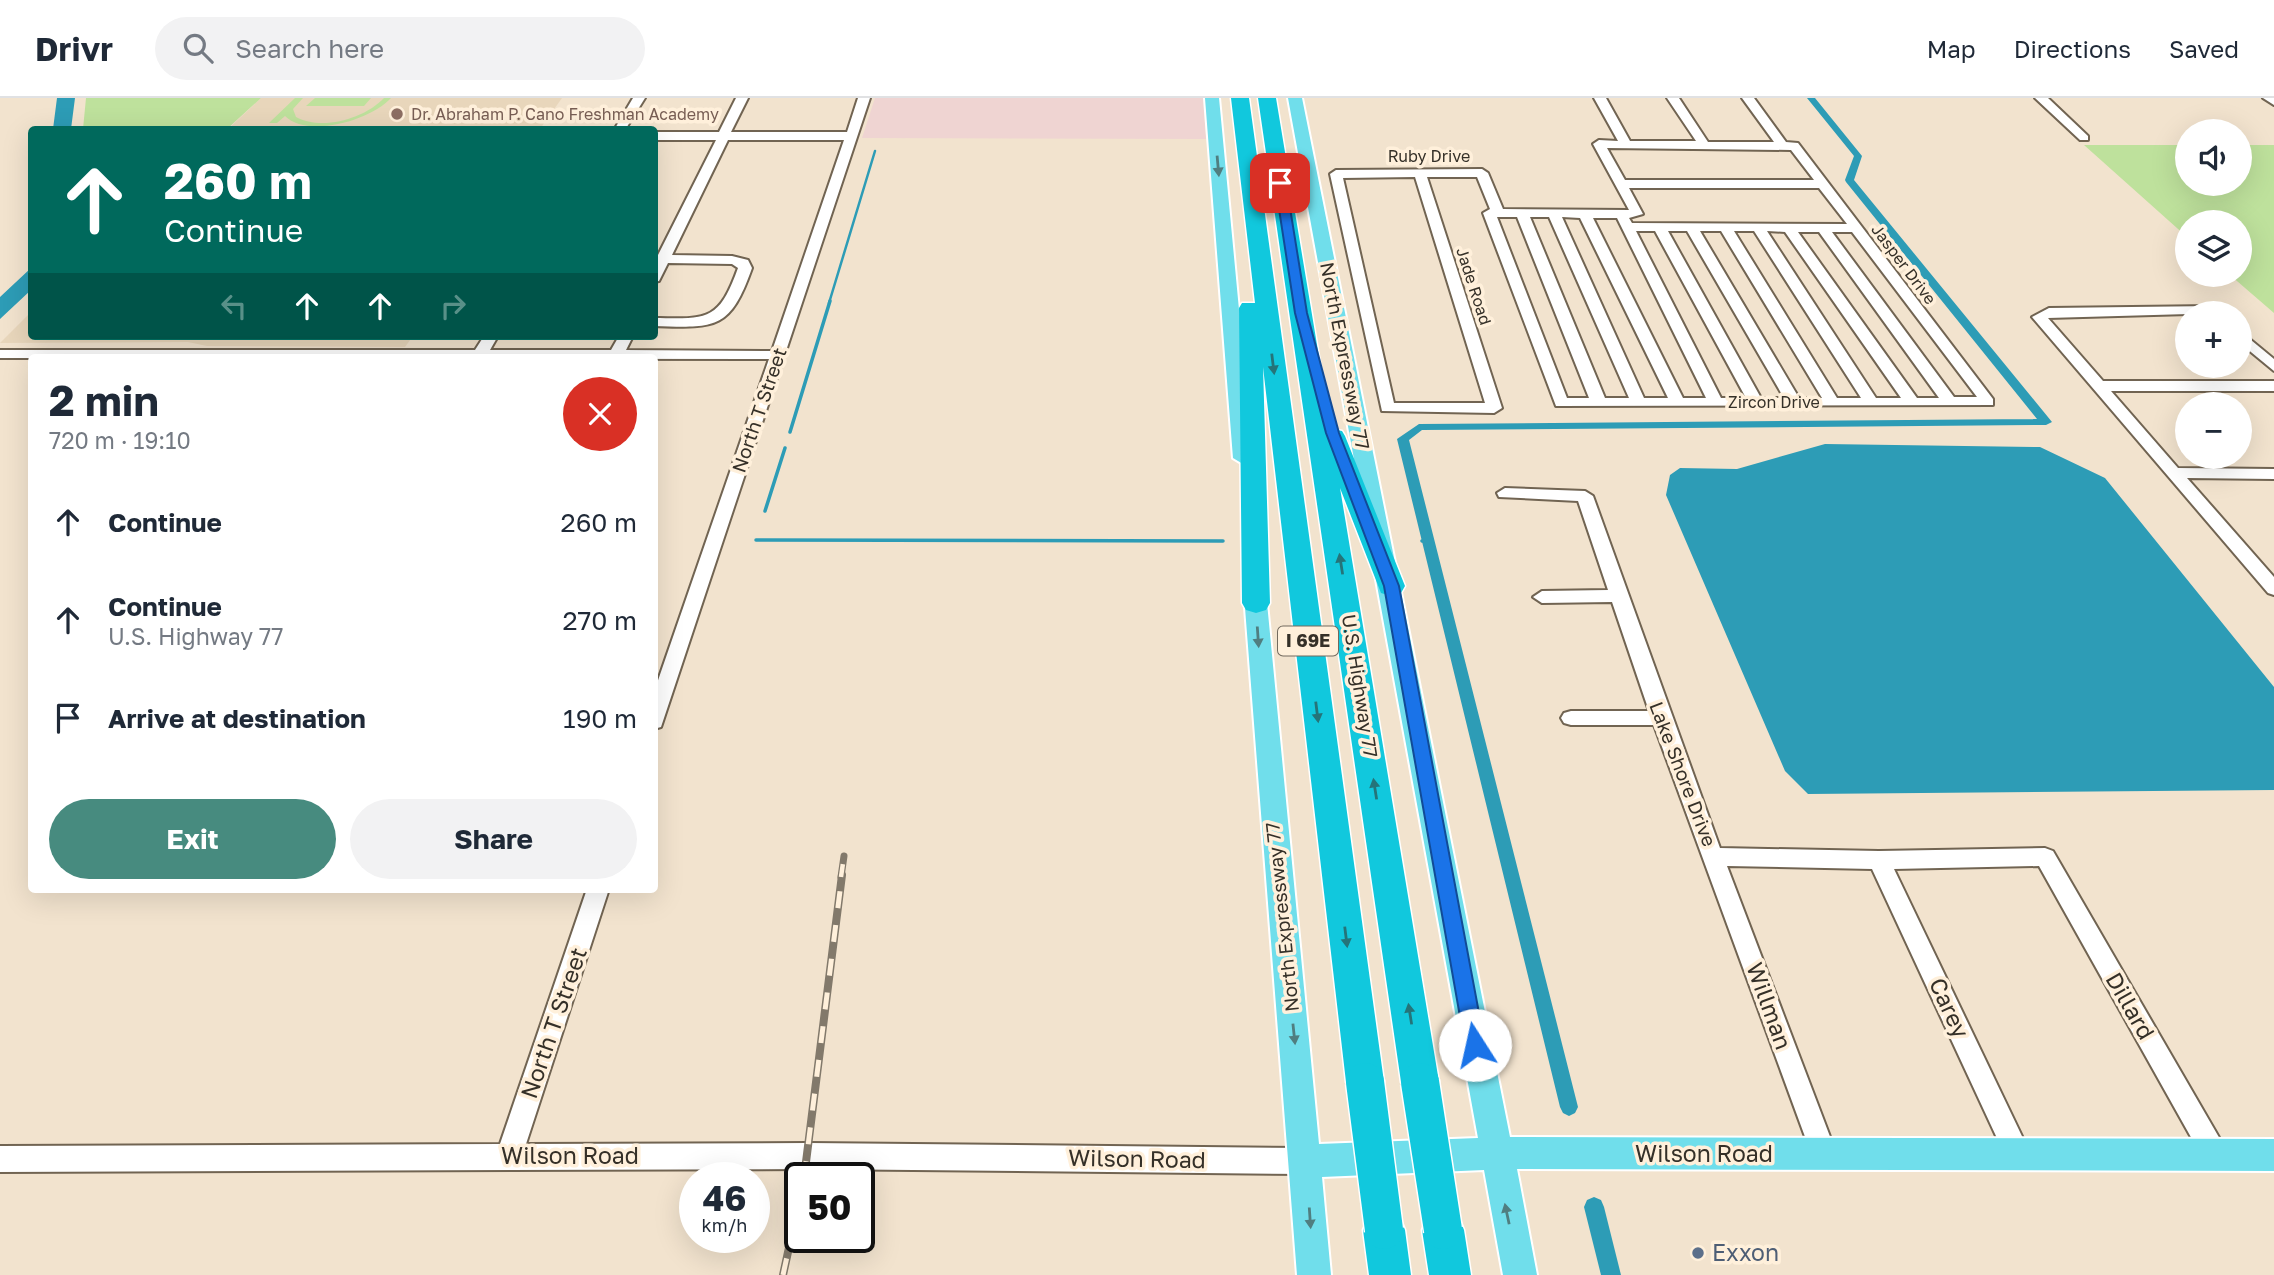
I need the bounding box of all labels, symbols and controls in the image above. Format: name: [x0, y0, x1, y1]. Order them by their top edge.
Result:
search box: [155, 17, 645, 80]
text: Drivr: [35, 29, 113, 68]
icon: search: [179, 29, 217, 67]
text: Search here: [235, 33, 384, 64]
text: Map: [1927, 34, 1976, 63]
text: Directions: [2014, 34, 2131, 63]
text: Saved: [2169, 34, 2239, 63]
place label: Dr. Abraham P. Cano Freshman Academy: [411, 104, 719, 124]
marker: Dr. Abraham P. Cano Freshman Academy: [389, 106, 405, 122]
map controls: [2175, 119, 2252, 469]
button: sound: [2175, 119, 2252, 196]
street label: Ruby Drive: [1388, 146, 1470, 166]
text: 260 m: [164, 151, 312, 210]
pin: [1250, 153, 1310, 213]
icon: ahead: [49, 154, 140, 245]
one-way arrow: [1213, 155, 1224, 177]
icon: arrive: [1261, 164, 1299, 202]
button: layers: [2175, 210, 2252, 287]
text: Continue: [164, 211, 303, 249]
street label: Jasper Drive: [1867, 220, 1941, 308]
street label: Jade Road: [1452, 245, 1496, 327]
street label: North Expressway 77: [1316, 260, 1375, 452]
icon: left: [215, 287, 253, 325]
icon: ahead: [288, 287, 326, 325]
icon: ahead: [361, 287, 399, 325]
icon: right: [434, 287, 472, 325]
button: +: [2175, 301, 2252, 378]
street label: North T Street: [726, 344, 791, 475]
one-way arrow: [1268, 354, 1279, 376]
text: 2 min: [49, 375, 159, 425]
button: close: [563, 377, 637, 451]
street label: Zircon Drive: [1728, 392, 1820, 412]
button: −: [2175, 392, 2252, 469]
text: 720 m · 19:10: [49, 426, 191, 454]
icon: ahead: [49, 503, 87, 541]
text: Continue: [108, 507, 222, 538]
text: 260 m: [561, 507, 637, 538]
one-way arrow: [1335, 553, 1346, 575]
text: Continue: [108, 591, 222, 622]
icon: ahead: [49, 601, 87, 639]
text: 270 m: [563, 605, 637, 636]
street label: U.S. Highway 77: [1338, 613, 1383, 759]
text: U.S. Highway 77: [108, 622, 283, 650]
one-way arrow: [1253, 626, 1264, 648]
road number: I 69E: [1278, 626, 1338, 656]
street label: Lake Shore Drive: [1645, 698, 1722, 849]
icon: arrive: [49, 699, 87, 737]
one-way arrow: [1312, 701, 1323, 723]
text: Arrive at destination: [108, 703, 366, 734]
text: 190 m: [563, 703, 637, 734]
one-way arrow: [1369, 778, 1380, 800]
button: Exit: [49, 799, 336, 879]
button: Share: [350, 799, 637, 879]
street label: North Expressway 77: [1260, 821, 1303, 1013]
one-way arrow: [1341, 926, 1352, 948]
street label: North T Street: [514, 943, 592, 1102]
street label: Willman: [1741, 958, 1799, 1053]
street label: Dillard: [2101, 967, 2161, 1044]
street label: Carey: [1924, 973, 1976, 1042]
one-way arrow: [1404, 1003, 1415, 1025]
position arrow: [1438, 1008, 1512, 1082]
one-way arrow: [1289, 1023, 1300, 1045]
street label: Wilson Road: [1635, 1139, 1773, 1167]
street label: Wilson Road: [501, 1141, 639, 1169]
street label: Wilson Road: [1068, 1143, 1206, 1173]
speed limit sign: 50: [784, 1162, 875, 1253]
text: 46: [702, 1177, 747, 1219]
one-way arrow: [1502, 1203, 1513, 1225]
one-way arrow: [1305, 1207, 1316, 1229]
text: km/h: [702, 1214, 747, 1236]
place label: Exxon: [1712, 1238, 1779, 1266]
marker: Exxon: [1690, 1245, 1706, 1261]

